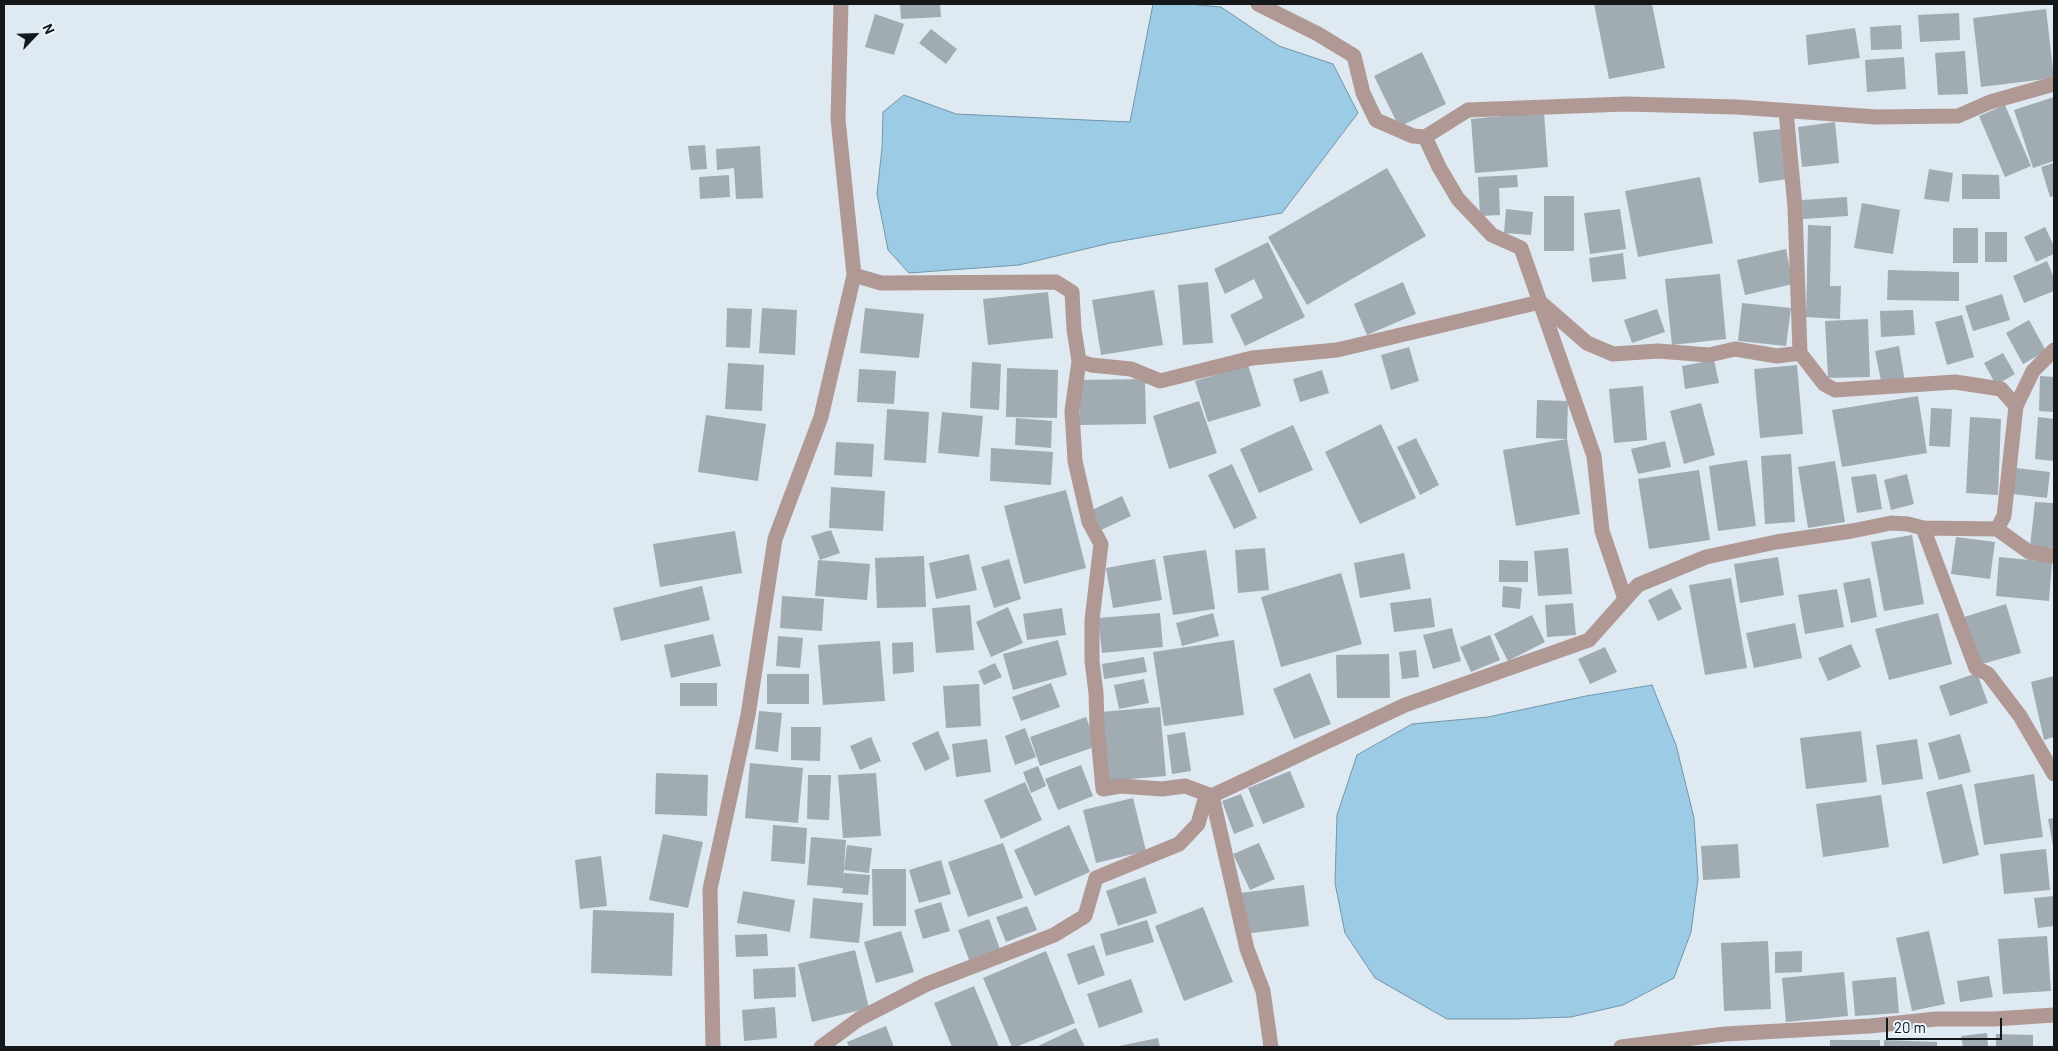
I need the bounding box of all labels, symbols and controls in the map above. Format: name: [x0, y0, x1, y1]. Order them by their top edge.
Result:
north arrow: [10, 10, 60, 60]
text: N: [40, 21, 59, 36]
scale bar: [1888, 1008, 2004, 1040]
text: 20 m: [1894, 1018, 1926, 1036]

